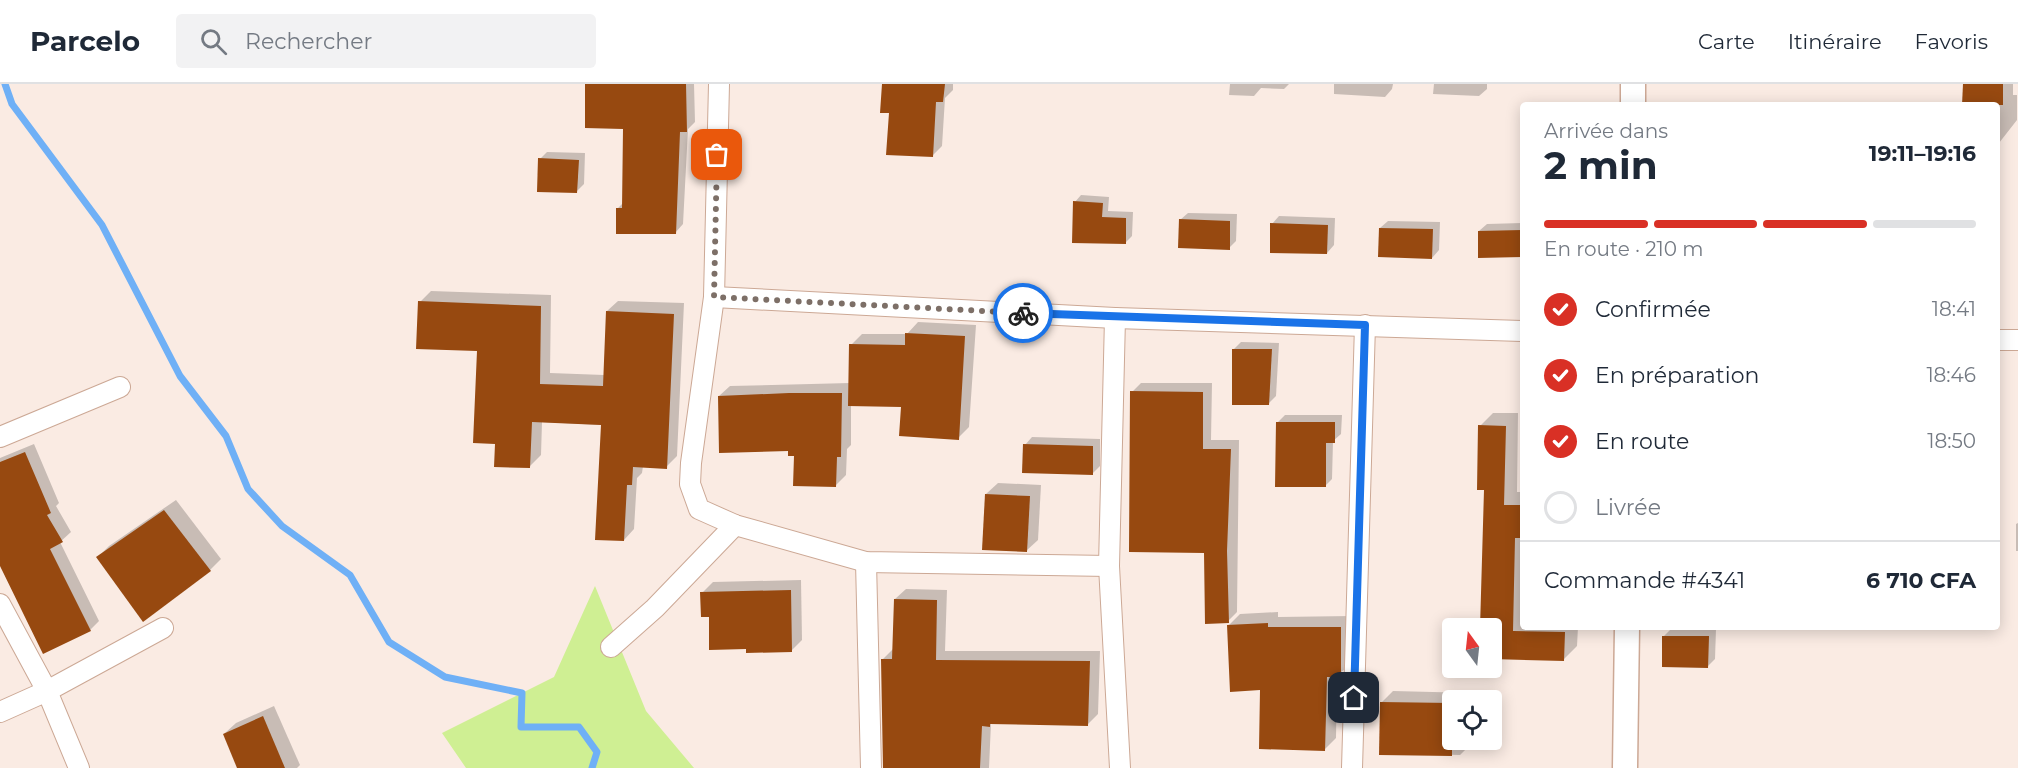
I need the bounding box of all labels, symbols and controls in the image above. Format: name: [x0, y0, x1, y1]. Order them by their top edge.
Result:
search box: [176, 14, 596, 68]
text: Parcelo: [30, 24, 140, 58]
icon: search: [197, 25, 230, 58]
text: Rechercher: [245, 28, 372, 55]
text: Carte: [1698, 29, 1755, 54]
text: Itinéraire: [1788, 29, 1882, 54]
text: Favoris: [1915, 29, 1988, 54]
text: Arrivée dans: [1544, 119, 1668, 143]
pin: [691, 129, 742, 180]
icon: bag: [700, 138, 733, 171]
text: 19:11–19:16: [1869, 140, 1976, 167]
text: 2 min: [1544, 141, 1658, 189]
text: En route · 210 m: [1544, 237, 1704, 261]
courier: [993, 283, 1053, 343]
icon: check: [1544, 293, 1577, 326]
text: Confirmée: [1595, 296, 1711, 323]
icon: bike: [1007, 297, 1040, 330]
text: 18:41: [1932, 297, 1976, 321]
icon: check: [1544, 359, 1577, 392]
text: En préparation: [1595, 362, 1759, 389]
text: 18:46: [1926, 363, 1976, 387]
icon: check: [1544, 425, 1577, 458]
text: En route: [1595, 428, 1689, 455]
text: 18:50: [1927, 429, 1976, 453]
text: Livrée: [1595, 494, 1661, 521]
text: Commande #4341: [1544, 567, 1745, 594]
text: 6 710 CFA: [1866, 567, 1976, 594]
north arrow: [1442, 618, 1502, 678]
map controls: [1442, 618, 1502, 750]
pin: [1328, 672, 1379, 723]
icon: home: [1337, 681, 1370, 714]
button: locate: [1442, 690, 1502, 750]

